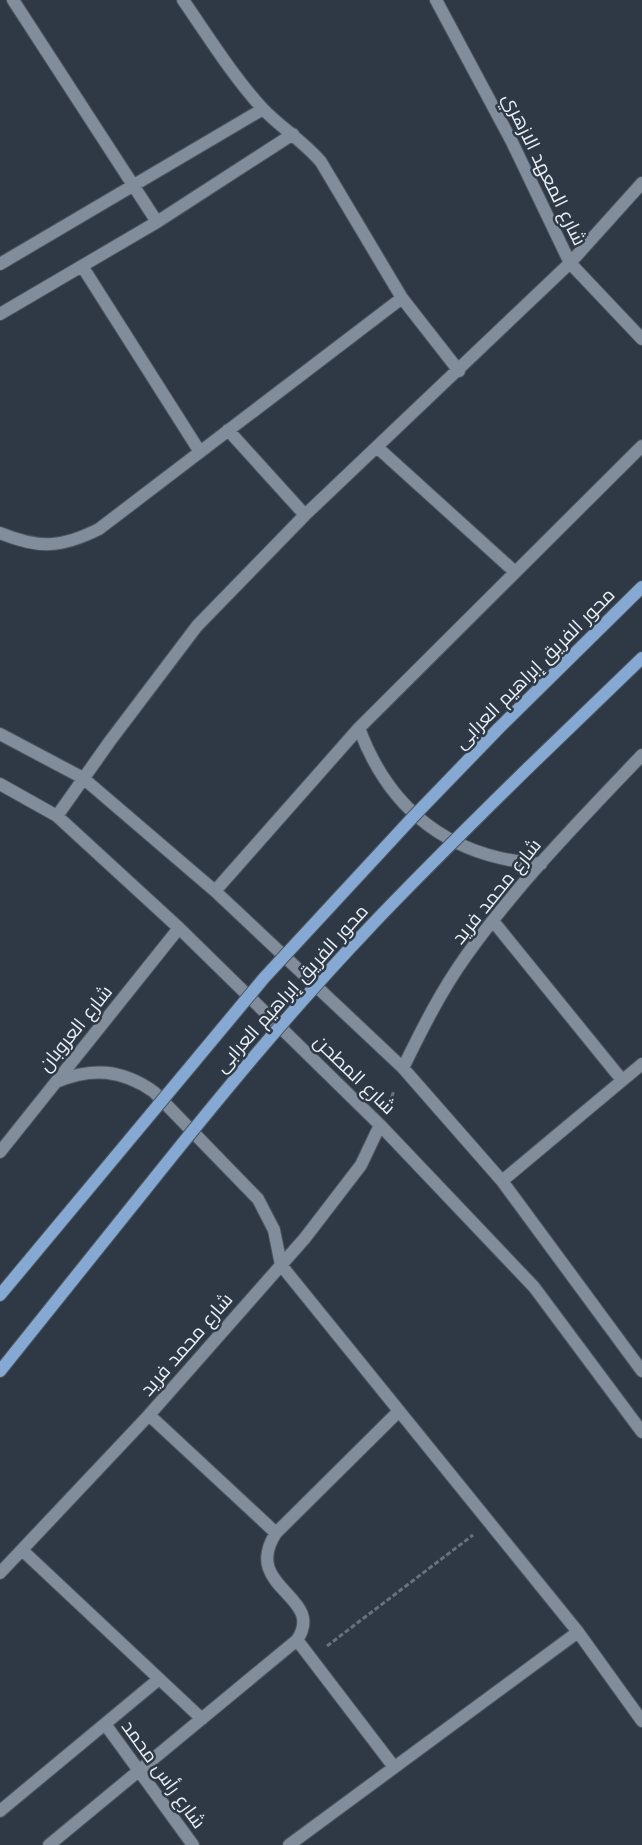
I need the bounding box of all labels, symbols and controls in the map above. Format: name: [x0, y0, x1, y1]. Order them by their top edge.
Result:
street label: شارع المعهد الازهري: [495, 89, 593, 250]
street label: محور الفريق إبراهيم العرابى: [448, 582, 621, 755]
street label: شارع محمد فريد: [445, 833, 547, 950]
street label: محور الفريق إبراهيم العرابى: [208, 898, 374, 1078]
street label: شارع العروبان: [32, 979, 119, 1077]
street label: شارع المطحن: [308, 1028, 402, 1120]
street label: شارع محمد فريد: [134, 1287, 239, 1402]
street label: شارع رأس محمد: [115, 1715, 212, 1834]

